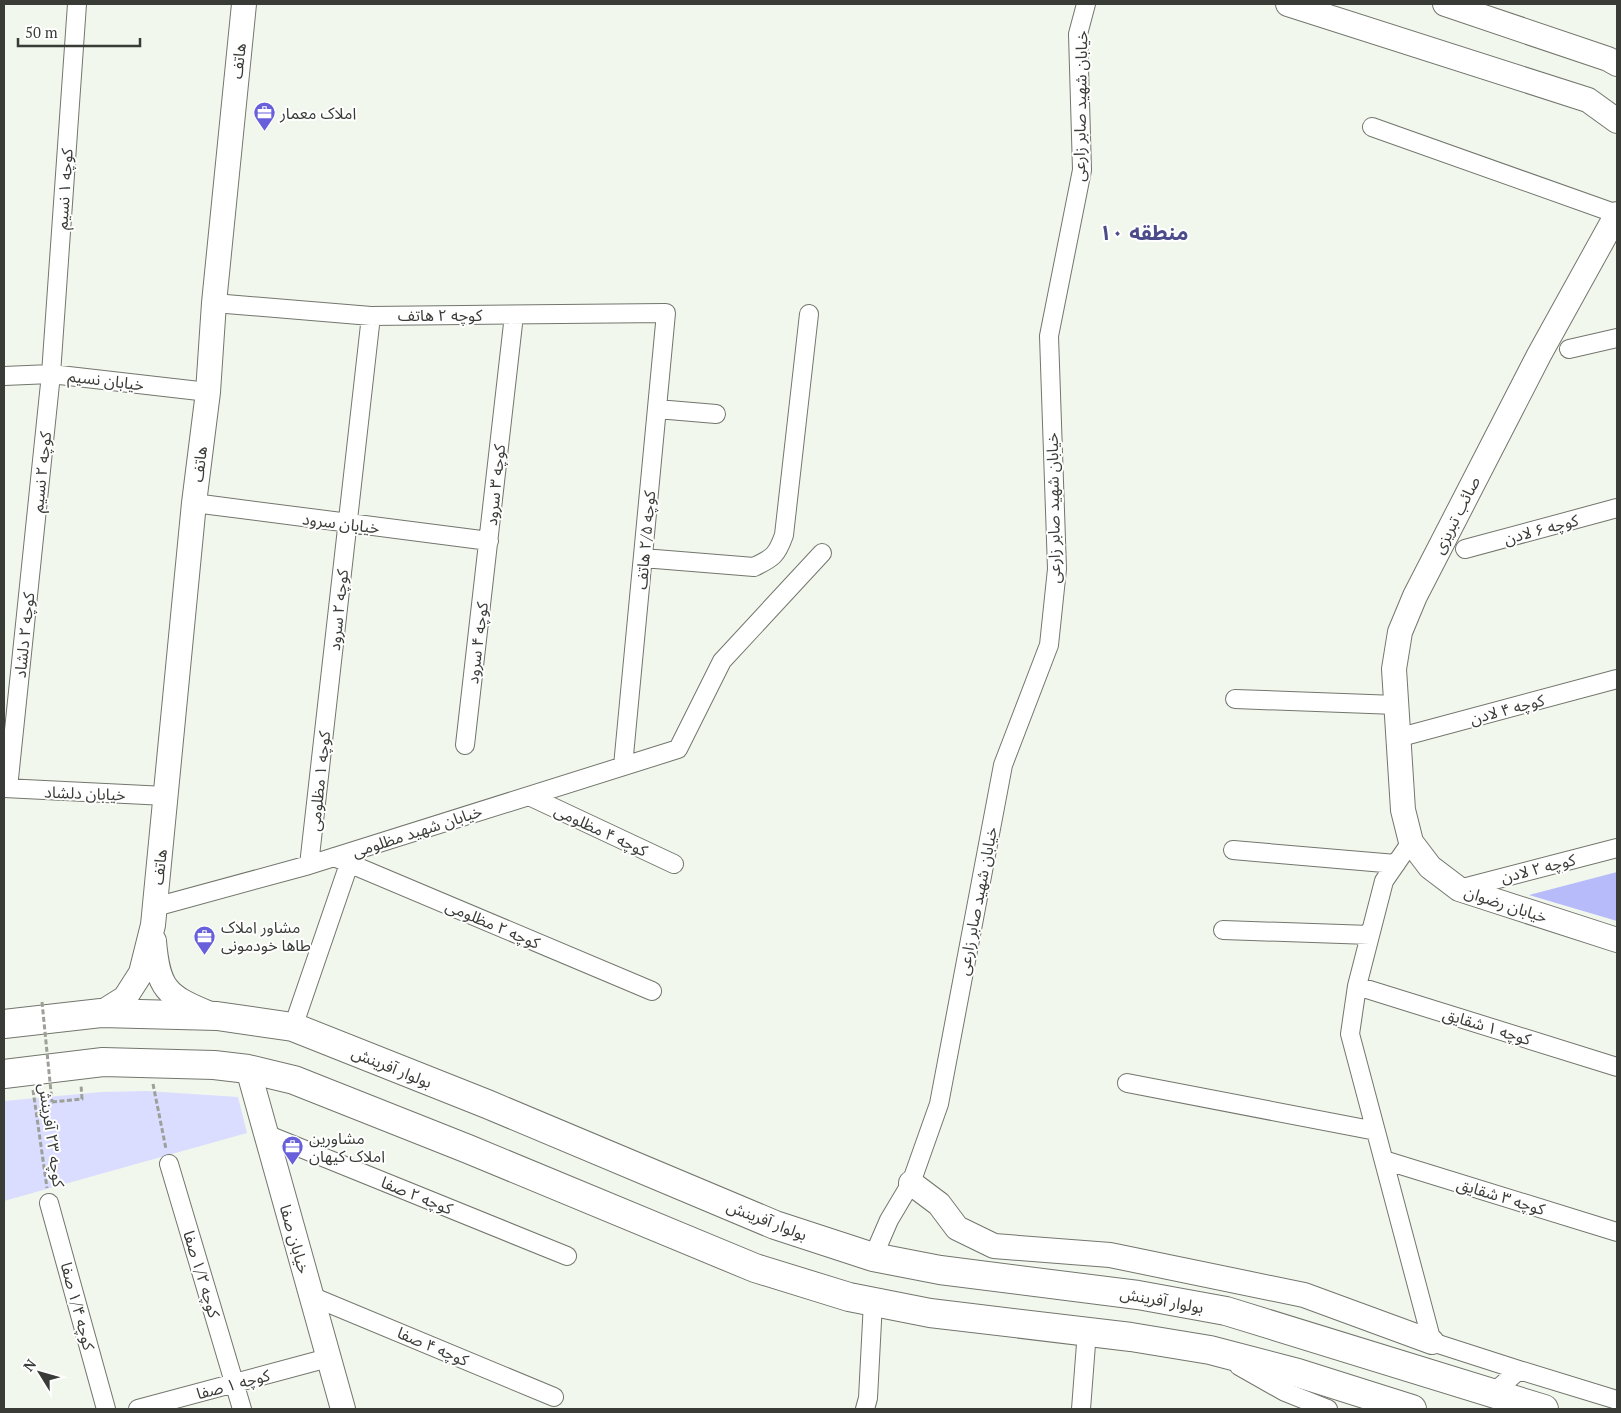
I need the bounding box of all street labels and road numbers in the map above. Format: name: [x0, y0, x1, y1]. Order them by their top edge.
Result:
street label: خیابان شهید صابر زارعی: [1068, 30, 1092, 182]
street label: هاتف: [225, 42, 251, 80]
street label: کوچه ۱ نسیم: [50, 147, 80, 230]
street label: کوچه ۲ هاتف: [398, 304, 483, 326]
street label: خیابان نسیم: [66, 364, 145, 398]
street label: کوچه ۲ نسیم: [26, 430, 58, 514]
street label: خیابان شهید صابر زارعی: [1041, 432, 1065, 584]
street label: کوچه ۳ سرود: [480, 443, 510, 527]
street label: هاتف: [186, 445, 212, 483]
street label: صائب تبریزی: [1427, 472, 1485, 558]
street label: کوچه ۲/۵ هاتف: [630, 489, 660, 590]
street label: خیابان سرود: [301, 507, 381, 539]
street label: کوچه ۶ لادن: [1501, 508, 1581, 550]
street label: کوچه ۲ سرود: [323, 568, 353, 652]
street label: کوچه ۲ دلشاد: [9, 591, 40, 679]
street label: کوچه ۴ سرود: [461, 601, 493, 685]
street label: کوچه ۴ لادن: [1467, 688, 1547, 730]
street label: کوچه ۱ مظلومی: [303, 729, 335, 832]
street label: خیابان دلشاد: [44, 781, 126, 805]
street label: کوچه ۴ مظلومی: [551, 799, 652, 861]
street label: خیابان شهید مظلومی: [349, 800, 485, 862]
street label: خیابان شهید صابر زارعی: [952, 825, 1002, 977]
street label: هاتف: [146, 848, 172, 886]
street label: کوچه ۲ لادن: [1498, 848, 1578, 888]
street label: خیابان رضوان: [1462, 880, 1550, 928]
street label: کوچه ۲ مظلومی: [442, 894, 544, 954]
street label: کوچه ۱ شقایق: [1440, 1002, 1534, 1050]
street label: بولوار آفرینش: [349, 1041, 435, 1093]
street label: کوچه ۲۳ آفرینش: [34, 1082, 70, 1189]
street label: کوچه ۲ صفا: [378, 1171, 456, 1220]
street label: کوچه ۳ شقایق: [1454, 1172, 1548, 1220]
street label: بولوار آفرینش: [724, 1195, 810, 1245]
street label: خیابان صفا: [275, 1202, 315, 1276]
street label: کوچه ۱/۲ صفا: [178, 1228, 226, 1321]
street label: کوچه ۱/۴ صفا: [56, 1260, 100, 1353]
street label: بولوار آفرینش: [1118, 1282, 1206, 1318]
street label: کوچه ۴ صفا: [394, 1321, 472, 1371]
street label: کوچه ۱ صفا: [194, 1364, 273, 1404]

